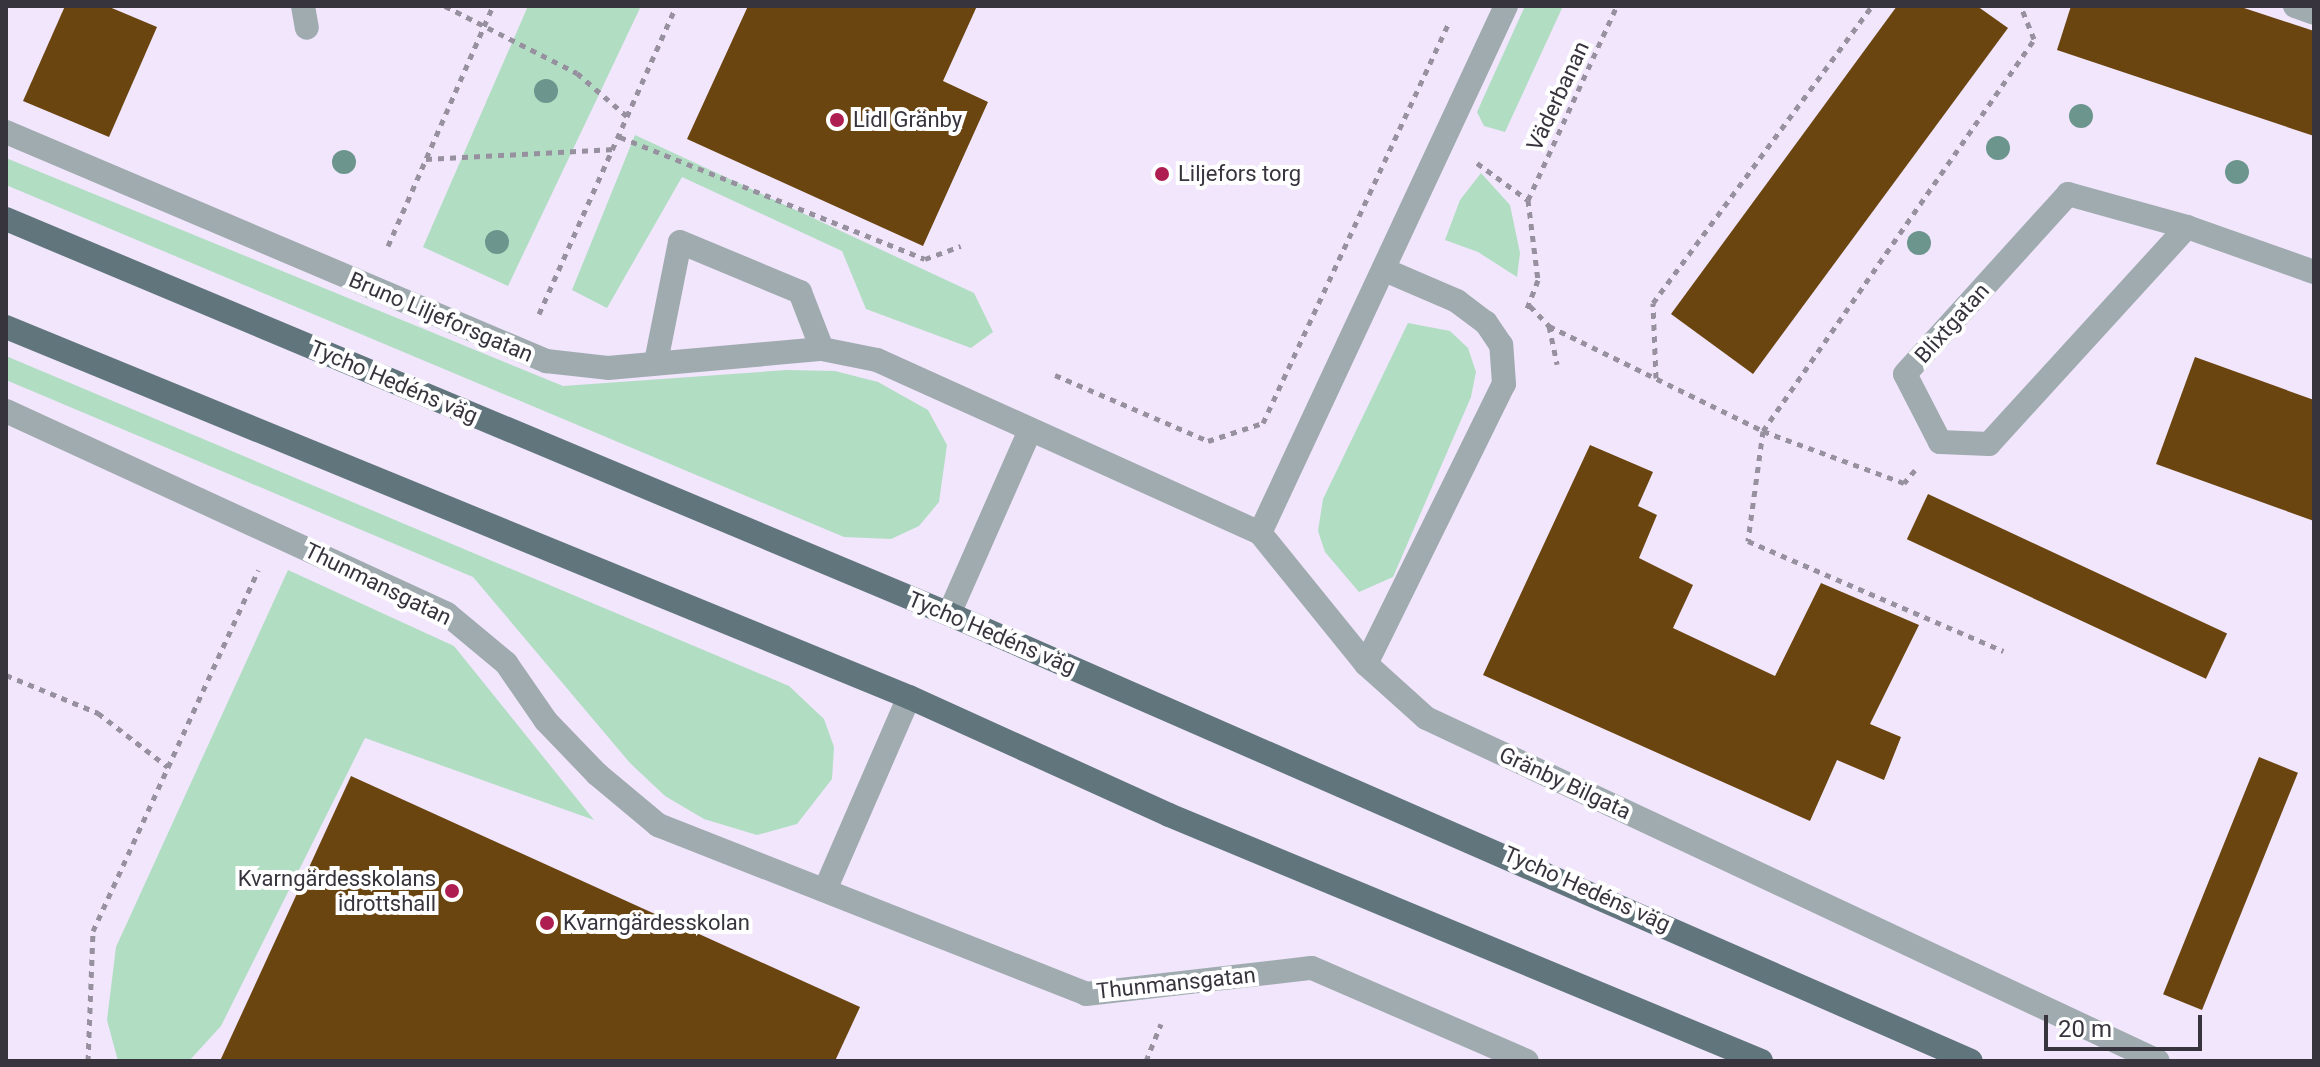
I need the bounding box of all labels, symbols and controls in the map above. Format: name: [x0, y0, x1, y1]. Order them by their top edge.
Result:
street label: Väderbanan: [1521, 37, 1595, 155]
place label: Lidl Gränby: [853, 107, 962, 133]
marker: Lidl Gränby: [828, 111, 846, 129]
place label: Liljefors torg: [1178, 161, 1301, 187]
marker: Liljefors torg: [1153, 165, 1171, 183]
street label: Bruno Liljeforsgatan: [345, 266, 537, 368]
street label: Blixtgatan: [1909, 278, 1995, 368]
street label: Tycho Hedéns väg: [306, 335, 482, 429]
street label: Thunmansgatan: [300, 537, 456, 631]
street label: Tycho Hedéns väg: [904, 586, 1080, 680]
street label: Gränby Bilgata: [1495, 741, 1635, 825]
street label: Tycho Hedéns väg: [1500, 840, 1674, 938]
place label: Kvarngärdesskolans idrottshall: [238, 865, 436, 916]
marker: Kvarngärdesskolans idrottshall: [443, 882, 461, 900]
place label: Kvarngärdesskolan: [563, 910, 750, 936]
marker: Kvarngärdesskolan: [538, 914, 556, 932]
street label: Thunmansgatan: [1095, 962, 1257, 1004]
scale bar: [2048, 999, 2206, 1049]
text: 20 m: [2058, 1015, 2112, 1043]

